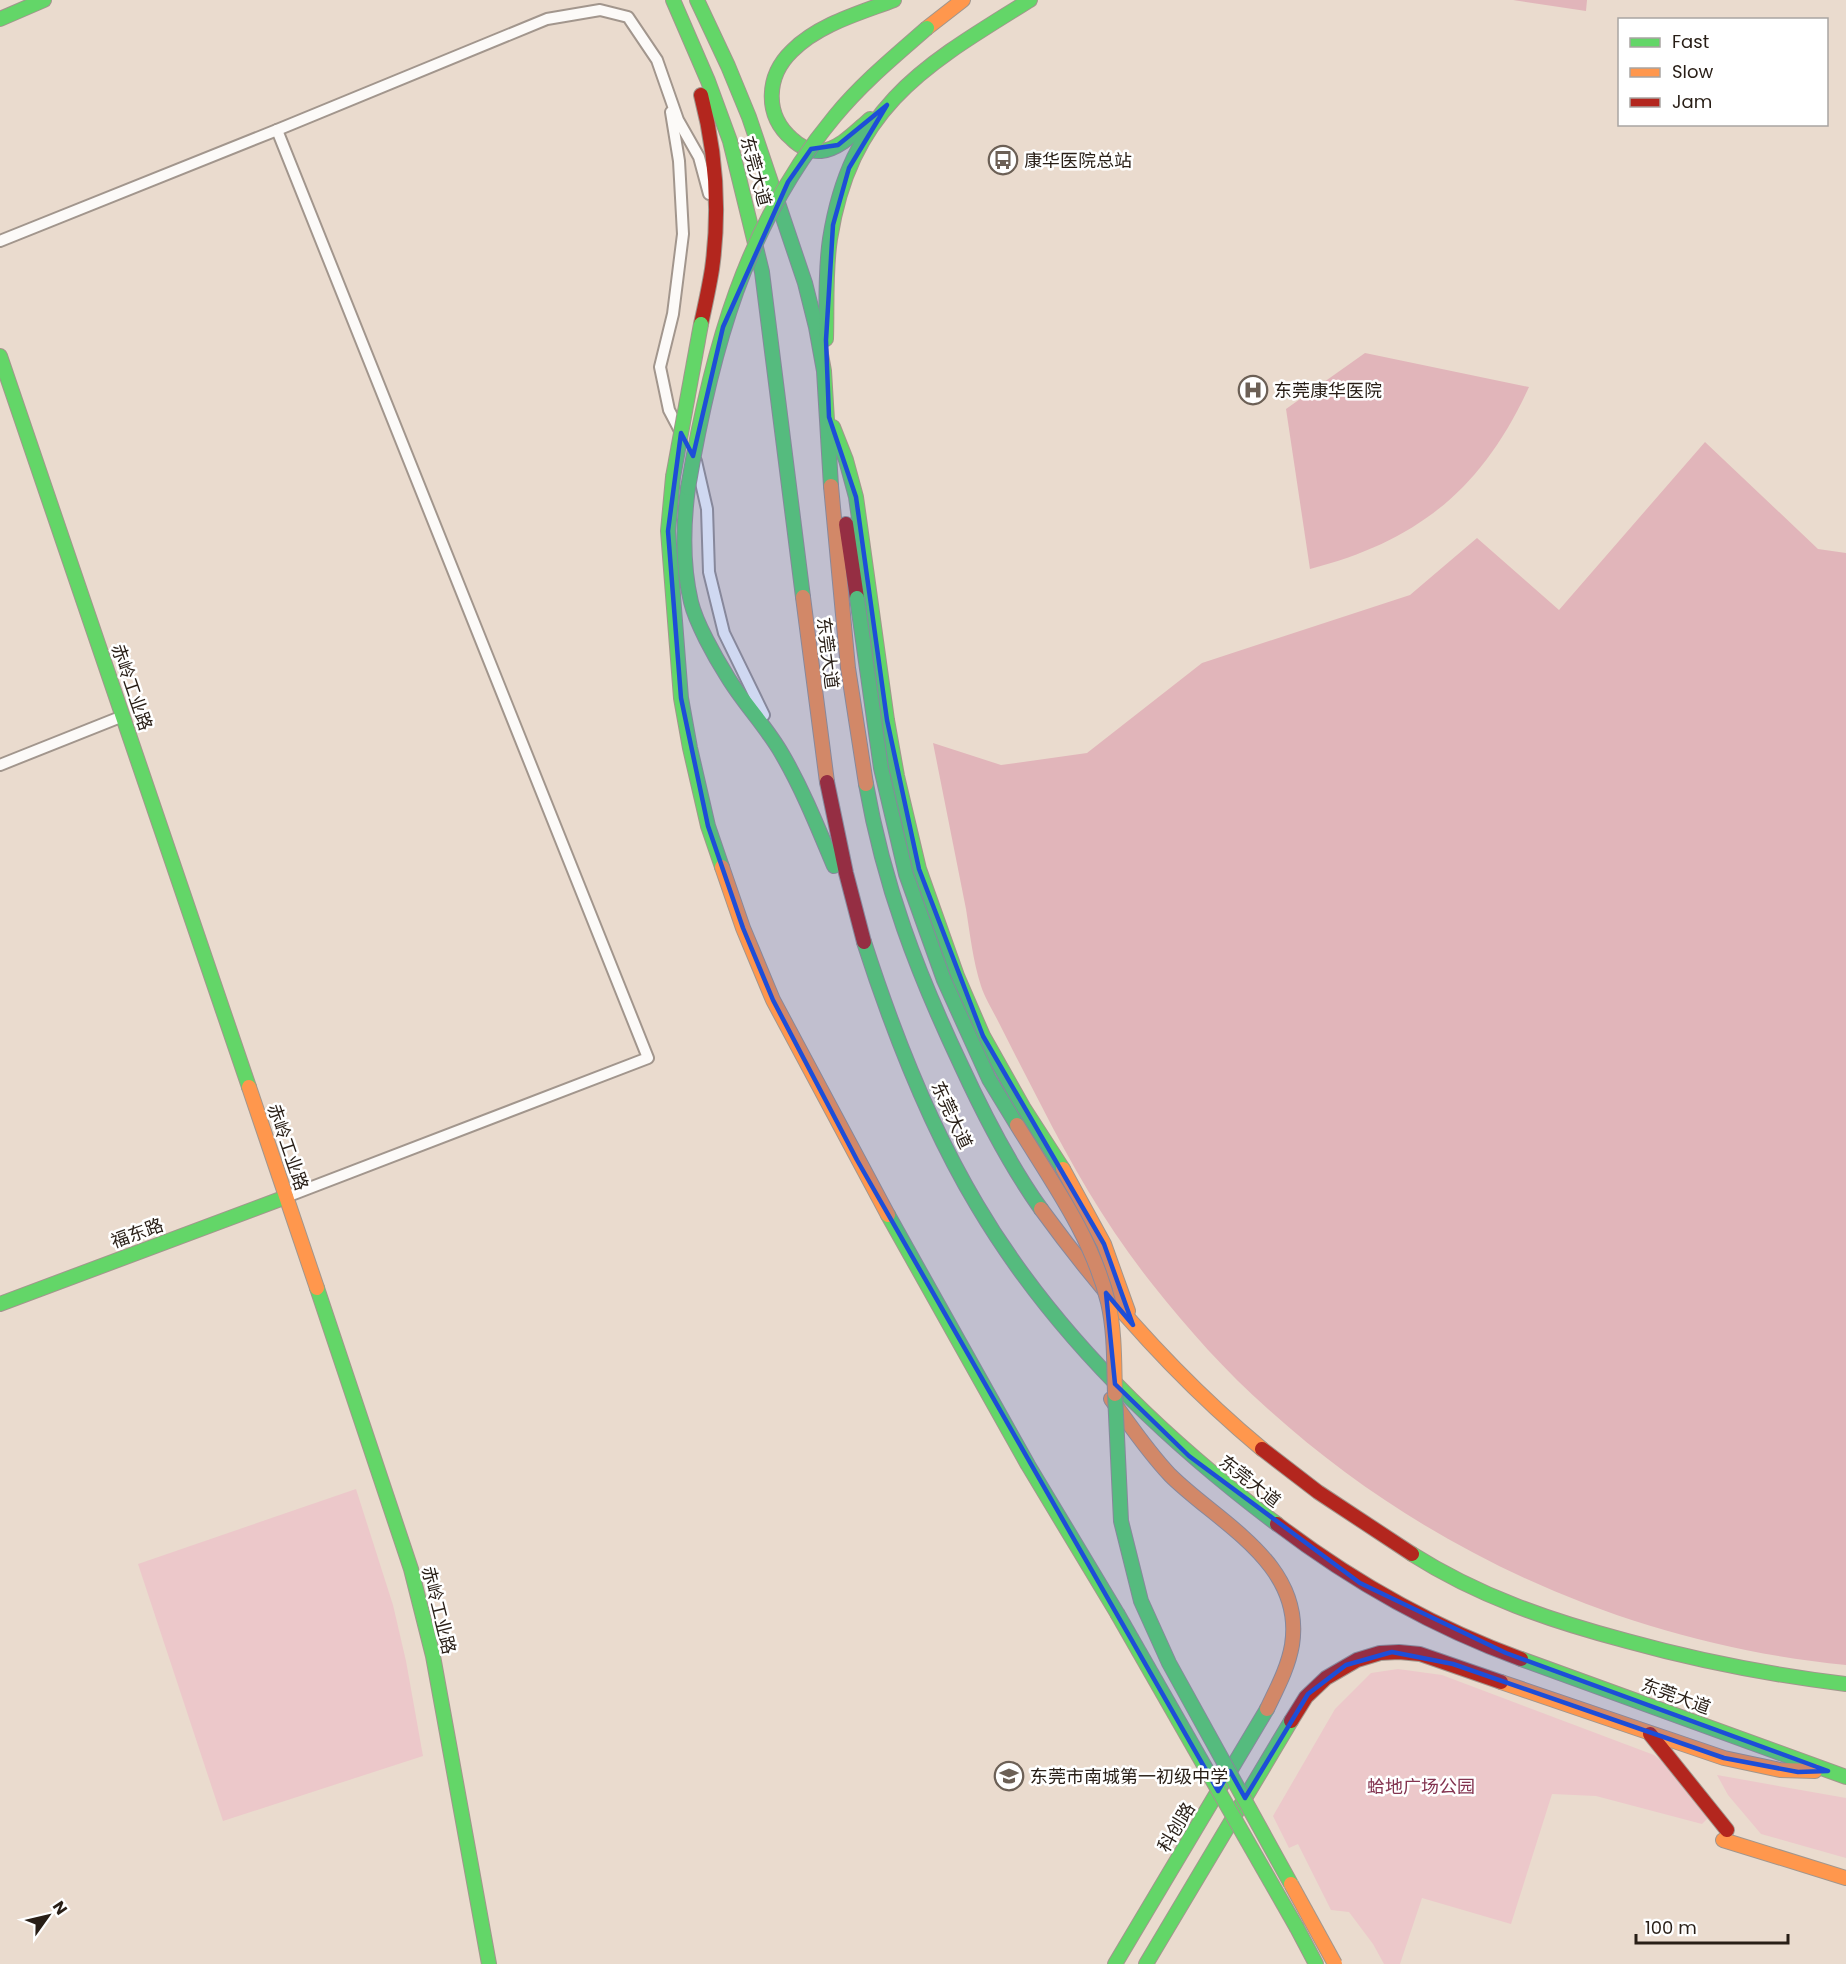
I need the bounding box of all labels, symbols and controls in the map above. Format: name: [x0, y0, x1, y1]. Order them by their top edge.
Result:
legend: [1618, 18, 1828, 126]
text: Fast: [1672, 29, 1709, 54]
text: Slow: [1672, 59, 1714, 84]
text: Jam: [1672, 89, 1712, 114]
street label: 东莞大道: [735, 133, 777, 209]
bus stop icon: 康华医院总站: [987, 144, 1019, 176]
place label: 康华医院总站: [1024, 148, 1132, 173]
hospital icon: 东莞康华医院: [1237, 374, 1269, 406]
place label: 东莞康华医院: [1274, 378, 1382, 403]
street label: 东莞大道: [811, 616, 845, 690]
street label: 赤岭工业路: [106, 640, 158, 734]
street label: 东莞大道: [925, 1077, 979, 1153]
street label: 赤岭工业路: [262, 1100, 314, 1194]
street label: 福东路: [107, 1212, 167, 1254]
street label: 东莞大道: [1214, 1449, 1286, 1513]
street label: 赤岭工业路: [416, 1563, 462, 1657]
street label: 东莞大道: [1638, 1672, 1714, 1720]
school or university icon: 东莞市南城第一初级中学: [993, 1760, 1025, 1792]
place label: 东莞市南城第一初级中学: [1030, 1764, 1228, 1789]
park label: 蛤地广场公园: [1367, 1774, 1475, 1799]
street label: 科创路: [1151, 1797, 1201, 1857]
north arrow: [18, 1886, 78, 1946]
text: N: [47, 1896, 73, 1919]
scale bar: [1636, 1907, 1788, 1945]
text: 100 m: [1645, 1915, 1697, 1940]

